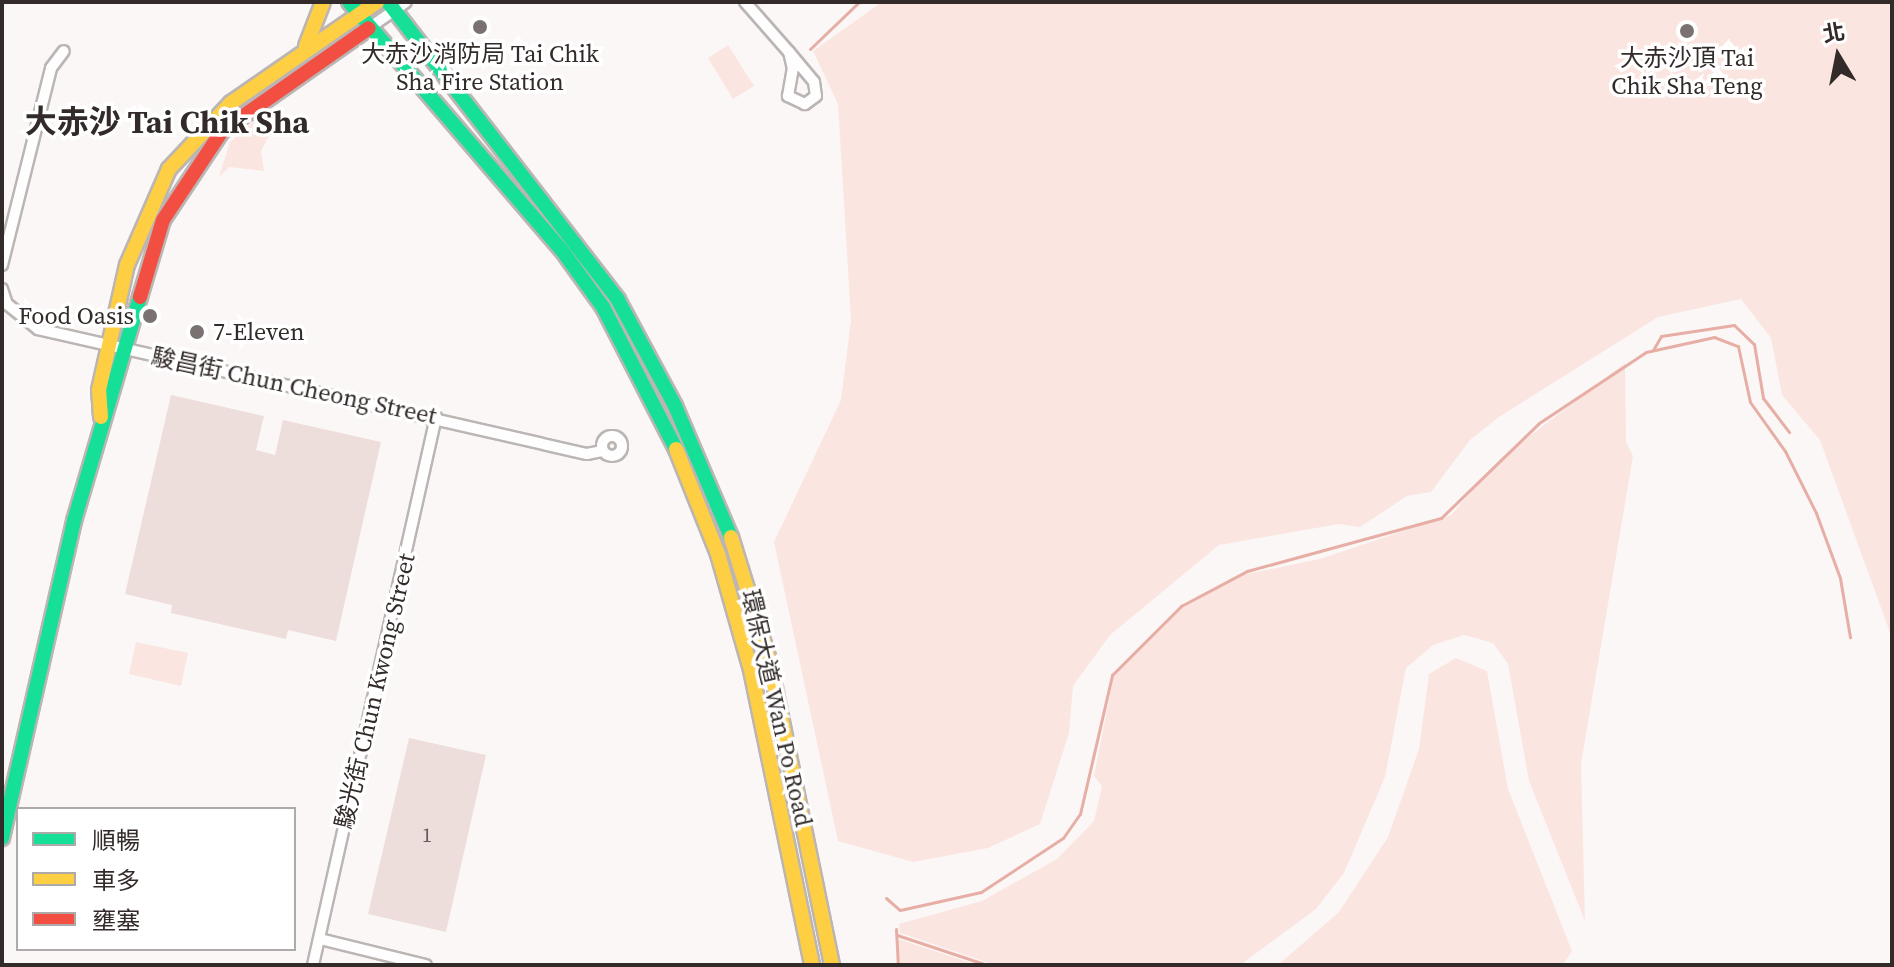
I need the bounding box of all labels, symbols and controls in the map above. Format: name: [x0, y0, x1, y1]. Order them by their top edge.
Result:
north arrow: [1798, 16, 1878, 96]
text: 北: [1820, 16, 1847, 49]
marker: 大赤沙消防局 Tai Chik Sha Fire Station: [471, 18, 489, 36]
marker: 大赤沙頂 Tai Chik Sha Teng: [1678, 22, 1696, 40]
place label: 大赤沙消防局 Tai Chik Sha Fire Station: [361, 40, 599, 96]
place label: 大赤沙頂 Tai Chik Sha Teng: [1611, 44, 1763, 100]
district label: 大赤沙 Tai Chik Sha: [25, 103, 309, 141]
place label: Food Oasis: [18, 302, 134, 330]
marker: Food Oasis: [141, 307, 159, 325]
place label: 7-Eleven: [213, 318, 305, 346]
marker: 7-Eleven: [188, 323, 206, 341]
street label: 駿昌街 Chun Cheong Street: [149, 342, 439, 430]
street label: 駿光街 Chun Kwong Street: [329, 551, 421, 831]
street label: 環保大道 Wan Po Road: [736, 587, 818, 829]
legend: [16, 807, 296, 951]
house number: 1: [422, 823, 432, 847]
text: 順暢: [92, 824, 140, 857]
text: 車多: [92, 864, 140, 897]
text: 壅塞: [92, 904, 140, 937]

